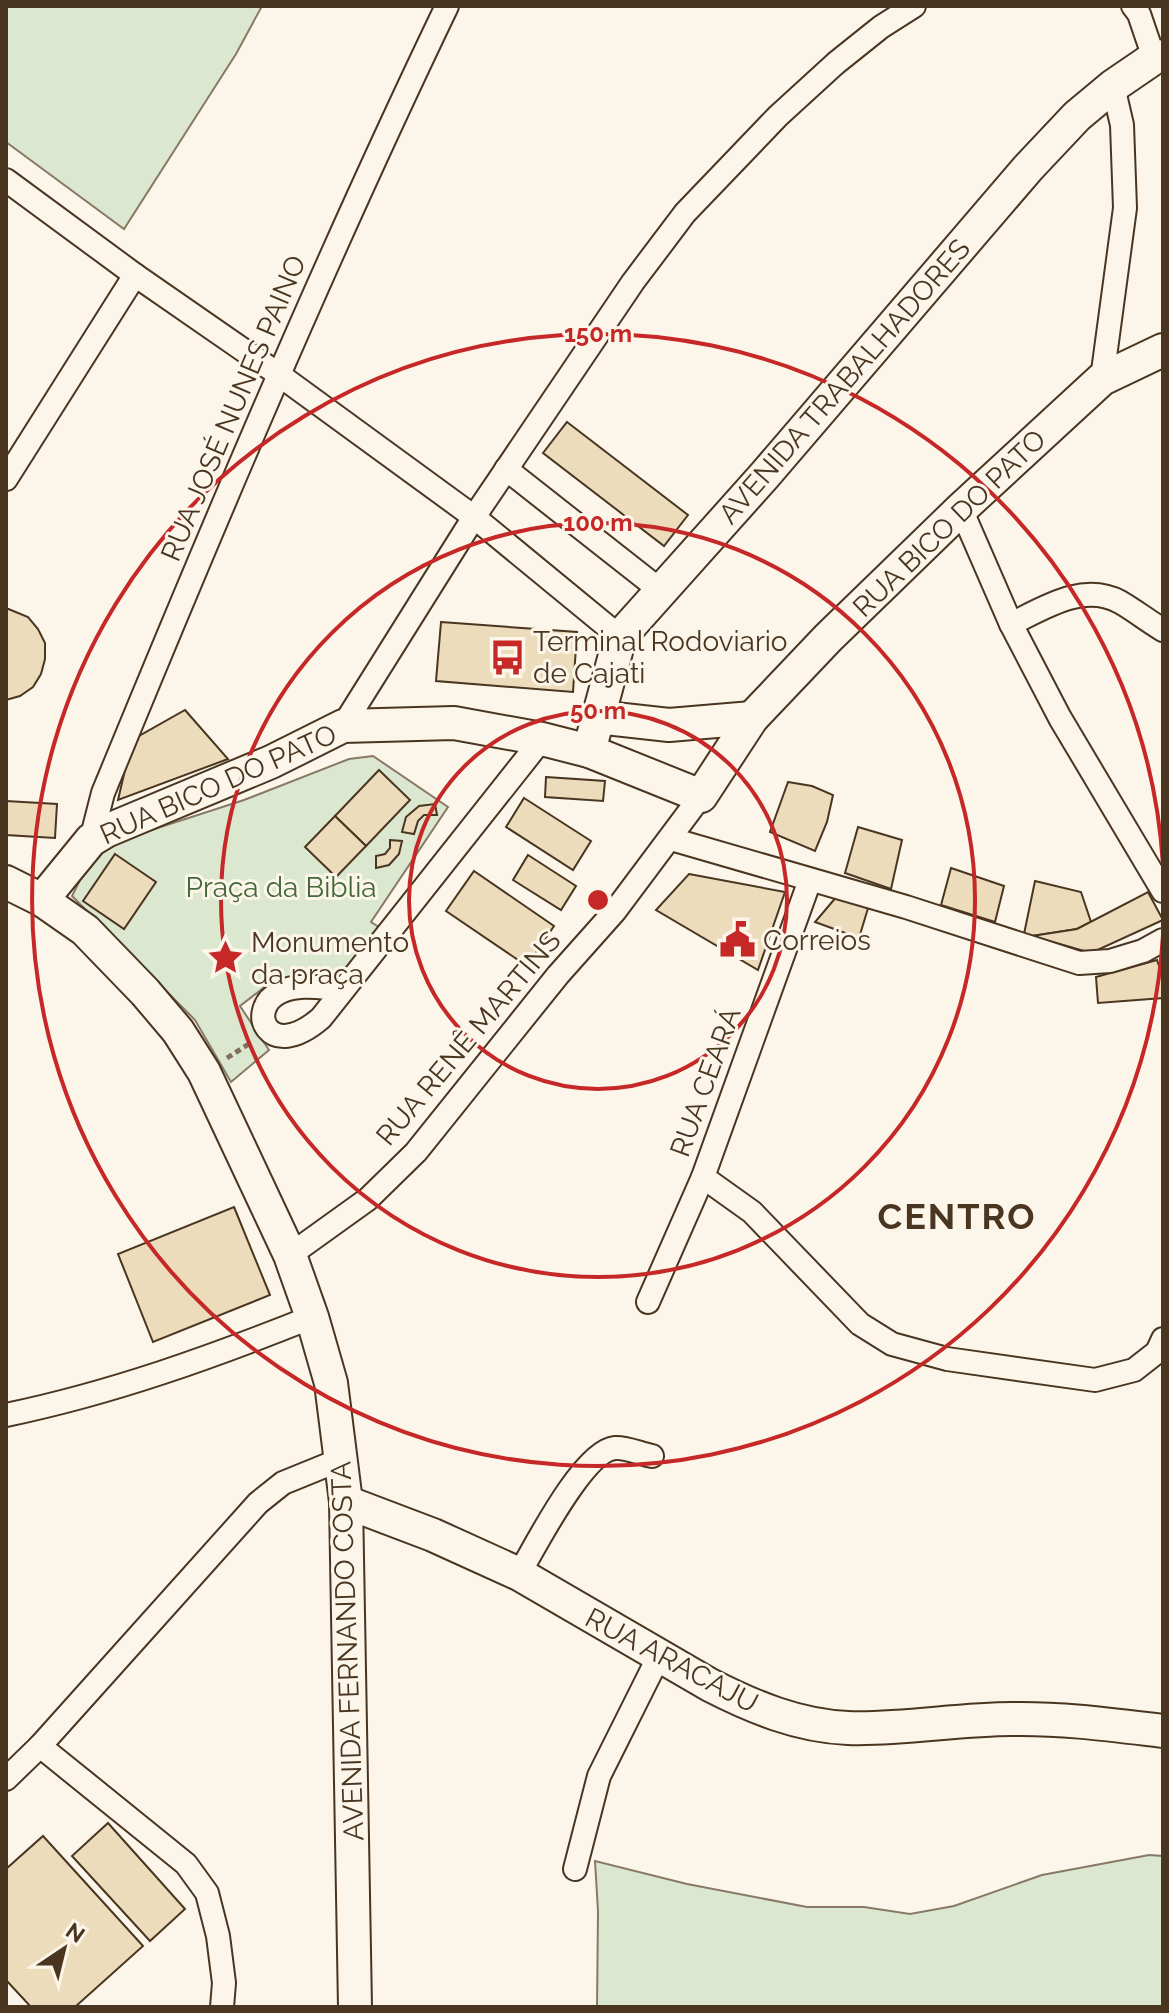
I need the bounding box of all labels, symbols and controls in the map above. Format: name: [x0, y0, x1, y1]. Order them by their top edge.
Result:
street label: AVENIDA TRABALHADORES: [712, 232, 977, 530]
street label: RUA JOSÉ NUNES PAINO: [154, 250, 313, 566]
text: 150 m: [564, 319, 632, 348]
street label: RUA BICO DO PATO: [846, 423, 1053, 624]
text: 100 m: [563, 508, 633, 537]
place label: Terminal Rodoviario de Cajati: [533, 625, 787, 690]
bus stop icon: Terminal Rodoviario de Cajati: [488, 638, 526, 676]
text: 50 m: [570, 696, 626, 725]
street label: RUA BICO DO PATO: [95, 717, 341, 851]
park label: Praça da Biblia: [185, 871, 377, 904]
centre of rings: [584, 886, 612, 914]
public building icon: Correios: [718, 921, 756, 959]
place label: Correios: [763, 924, 871, 957]
street label: RUA RENÊ MARTINS: [369, 925, 568, 1152]
place label: Monumento da praça: [251, 926, 409, 991]
place icon: Monumento da praça: [206, 939, 244, 977]
street label: RUA CEARÁ: [663, 1003, 748, 1161]
district label: CENTRO: [877, 1195, 1037, 1237]
street label: AVENIDA FERNANDO COSTA: [324, 1461, 371, 1841]
street label: RUA ARACAJU: [580, 1601, 764, 1720]
north arrow: [24, 1909, 104, 1989]
text: N: [61, 1917, 90, 1948]

